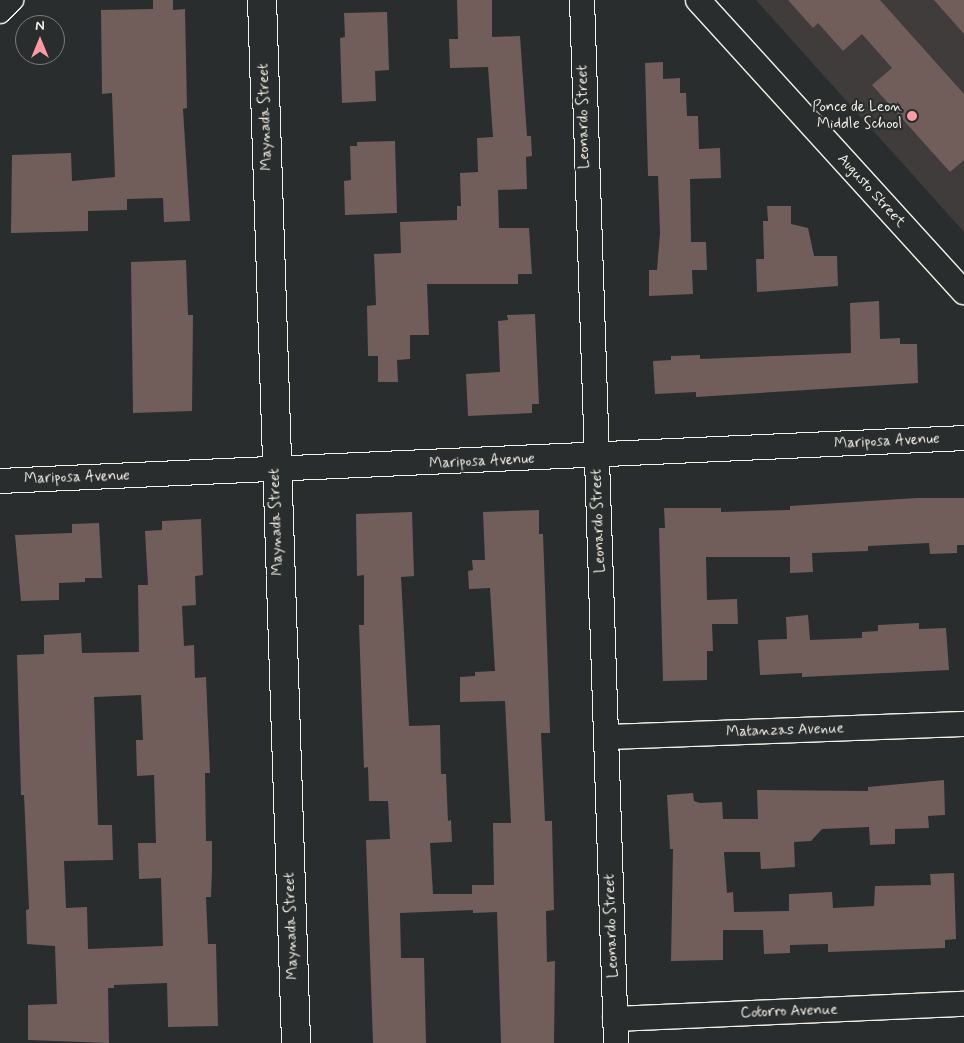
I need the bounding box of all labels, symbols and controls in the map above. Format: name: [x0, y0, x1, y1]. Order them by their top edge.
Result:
north arrow: [15, 15, 65, 65]
text: N: [35, 17, 45, 35]
street label: Maynada Street: [255, 62, 277, 172]
street label: Leonardo Street: [574, 63, 594, 171]
place label: Ponce de Leon Middle School: [814, 98, 902, 133]
marker: Ponce de Leon Middle School: [906, 110, 918, 122]
street label: Augusto Street: [833, 150, 909, 232]
street label: Mariposa Avenue: [833, 430, 941, 454]
street label: Mariposa Avenue: [428, 450, 536, 474]
street label: Mariposa Avenue: [23, 467, 131, 489]
street label: Maynada Street: [266, 467, 288, 577]
street label: Leonardo Street: [588, 467, 610, 575]
street label: Matanzas Avenue: [725, 720, 845, 742]
street label: Maynada Street: [281, 871, 303, 981]
street label: Leonardo Street: [601, 872, 623, 980]
street label: Cotorro Avenue: [740, 1001, 838, 1023]

